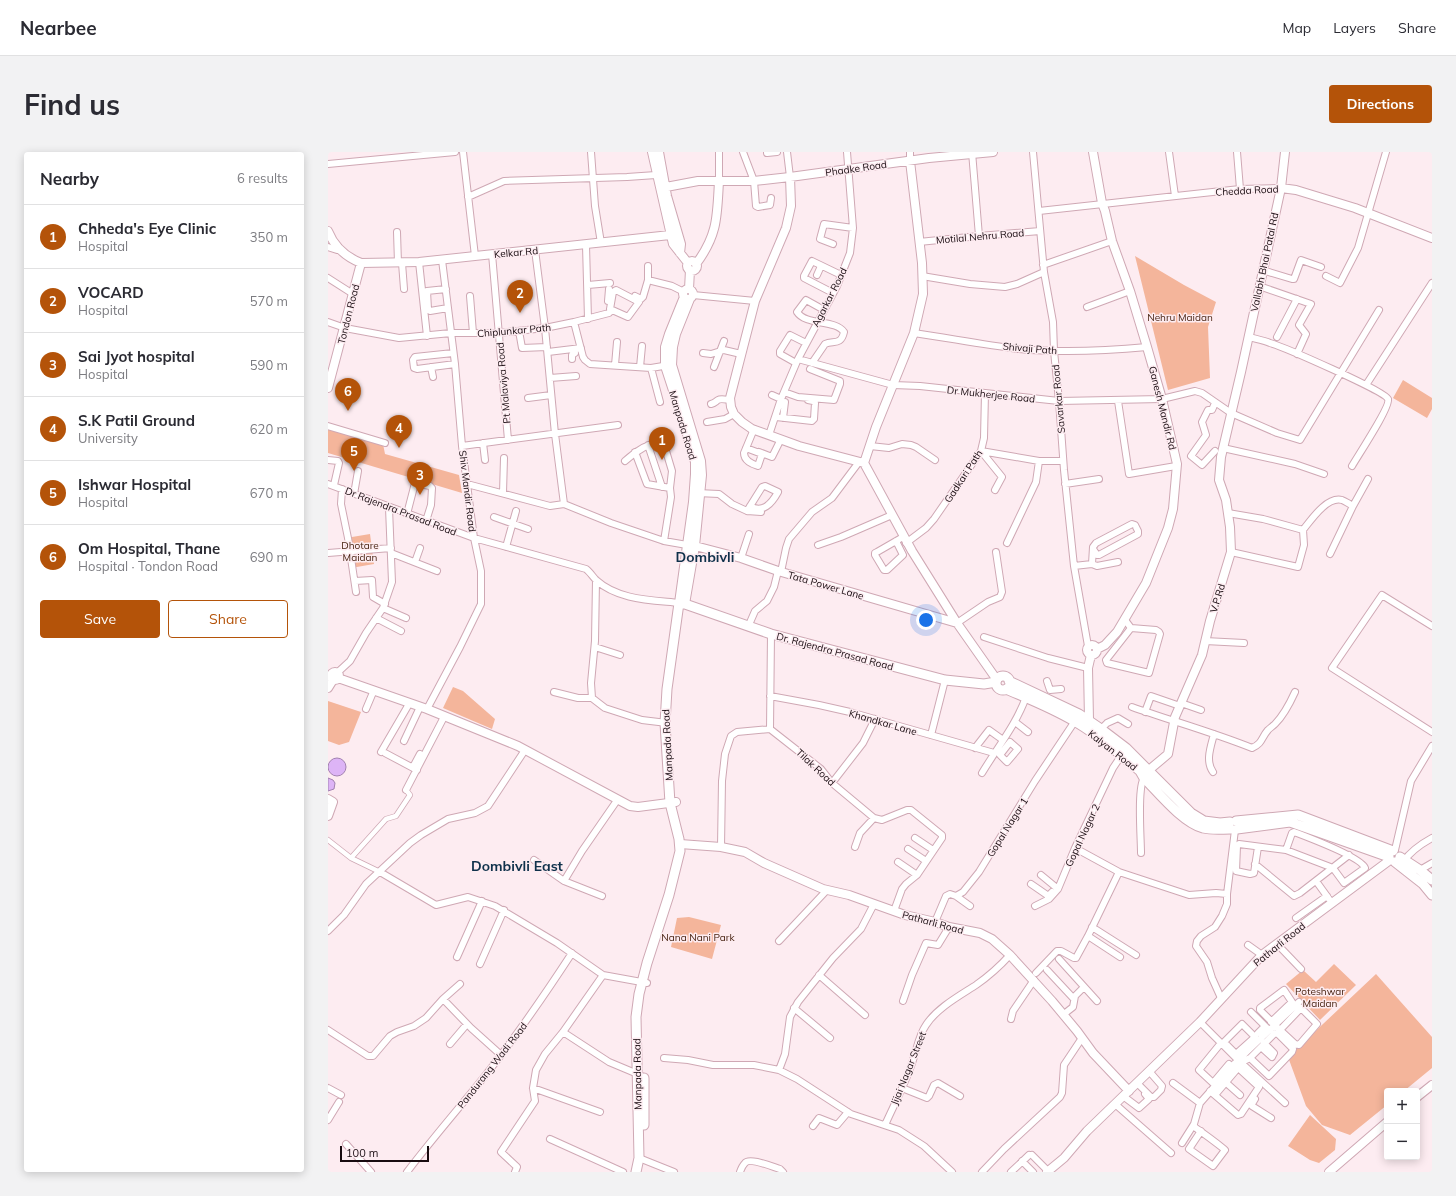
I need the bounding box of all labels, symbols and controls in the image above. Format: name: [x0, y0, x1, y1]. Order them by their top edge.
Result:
text: Nearbee: [20, 16, 97, 40]
text: Map: [1282, 19, 1311, 37]
text: Layers: [1333, 19, 1376, 37]
text: Share: [1398, 19, 1436, 37]
button: Directions: [1329, 85, 1432, 123]
text: Find us: [24, 87, 120, 122]
street label: Phadke Road: [824, 158, 888, 179]
text: Nearby: [40, 168, 99, 189]
text: 6 results: [237, 170, 288, 186]
street label: Chedda Road: [1215, 182, 1279, 199]
street label: Vallabh Bhai Patal Rd: [1248, 211, 1281, 313]
text: Chheda's Eye Clinic: [78, 219, 216, 238]
street label: Motilal Nehru Road: [935, 226, 1025, 247]
text: 1: [49, 229, 57, 245]
text: 350 m: [250, 229, 288, 245]
text: Hospital: [78, 238, 128, 254]
street label: Kelkar Rd: [493, 244, 539, 261]
street label: Agarkar Road: [809, 265, 850, 329]
pin: 2: [507, 280, 533, 313]
text: VOCARD: [78, 283, 144, 302]
street label: Tondon Road: [335, 283, 362, 346]
text: 2: [49, 293, 57, 309]
text: 570 m: [250, 293, 288, 309]
text: Hospital: [78, 302, 128, 318]
park label: Nehru Maidan: [1147, 311, 1213, 324]
street label: Chiplunkar Path: [477, 321, 552, 340]
street label: Shivaji Path: [1002, 340, 1058, 357]
street label: Pt Malaviya Road: [493, 342, 514, 424]
text: Sai Jyot hospital: [78, 347, 195, 366]
text: 3: [49, 357, 57, 373]
text: 590 m: [250, 357, 288, 373]
street label: Savarkar Road: [1049, 364, 1068, 434]
street label: Ganesh Mandir Rd: [1146, 365, 1179, 451]
text: Hospital: [78, 366, 128, 382]
pin: 6: [335, 378, 361, 411]
street label: Dr Mukherjee Road: [946, 383, 1036, 406]
street label: Manpada Road: [666, 389, 699, 461]
text: S.K Patil Ground: [78, 411, 195, 430]
pin: 4: [386, 415, 412, 448]
text: 4: [49, 421, 57, 437]
text: 620 m: [250, 421, 288, 437]
pin: 1: [649, 427, 675, 460]
text: University: [78, 430, 138, 446]
pin: 5: [341, 438, 367, 471]
street label: Gadkari Path: [941, 447, 985, 505]
street label: Shiv Mandir Road: [456, 450, 479, 533]
pin: 3: [407, 462, 433, 495]
text: Ishwar Hospital: [78, 475, 191, 494]
street label: Dr Rajendra Prasad Road: [343, 484, 458, 539]
text: 5: [49, 485, 57, 501]
text: 670 m: [250, 485, 288, 501]
text: Hospital: [78, 494, 128, 510]
text: Om Hospital, Thane: [78, 539, 220, 558]
park label: Dhotare Maidan: [341, 539, 379, 564]
district label: Dombivli: [676, 548, 734, 566]
text: 6: [49, 549, 57, 565]
text: 690 m: [250, 549, 288, 565]
text: Hospital · Tondon Road: [78, 558, 218, 574]
street label: Tata Power Lane: [786, 568, 865, 603]
street label: V.P.Rd: [1207, 582, 1228, 614]
button: Save: [40, 600, 160, 638]
button: Share: [168, 600, 288, 638]
your location: [916, 610, 936, 630]
street label: Dr. Rajendra Prasad Road: [775, 630, 895, 673]
street label: Khandkar Lane: [847, 707, 918, 738]
street label: Manpada Road: [659, 709, 676, 781]
street label: Kalyan Road: [1085, 727, 1140, 774]
street label: Tilak Road: [793, 746, 838, 789]
street label: Gopal Nagar 1: [984, 795, 1031, 859]
street label: Gopal Nagar 2: [1062, 802, 1103, 869]
district label: Dombivli East: [471, 857, 564, 875]
street label: Patharli Road: [901, 908, 965, 937]
street label: Patharli Road: [1251, 919, 1308, 969]
park label: Nana Nani Park: [661, 931, 736, 944]
park label: Poteshwar Maidan: [1295, 985, 1345, 1010]
street label: Pandurang Wadi Road: [455, 1020, 530, 1111]
street label: Jijai Nagar Street: [888, 1029, 929, 1107]
street label: Manpada Road: [630, 1038, 645, 1110]
map controls: [1384, 1088, 1420, 1160]
button: +: [1384, 1088, 1420, 1124]
button: −: [1384, 1124, 1420, 1160]
scale bar: [340, 1144, 429, 1163]
text: 100 m: [346, 1146, 378, 1160]

